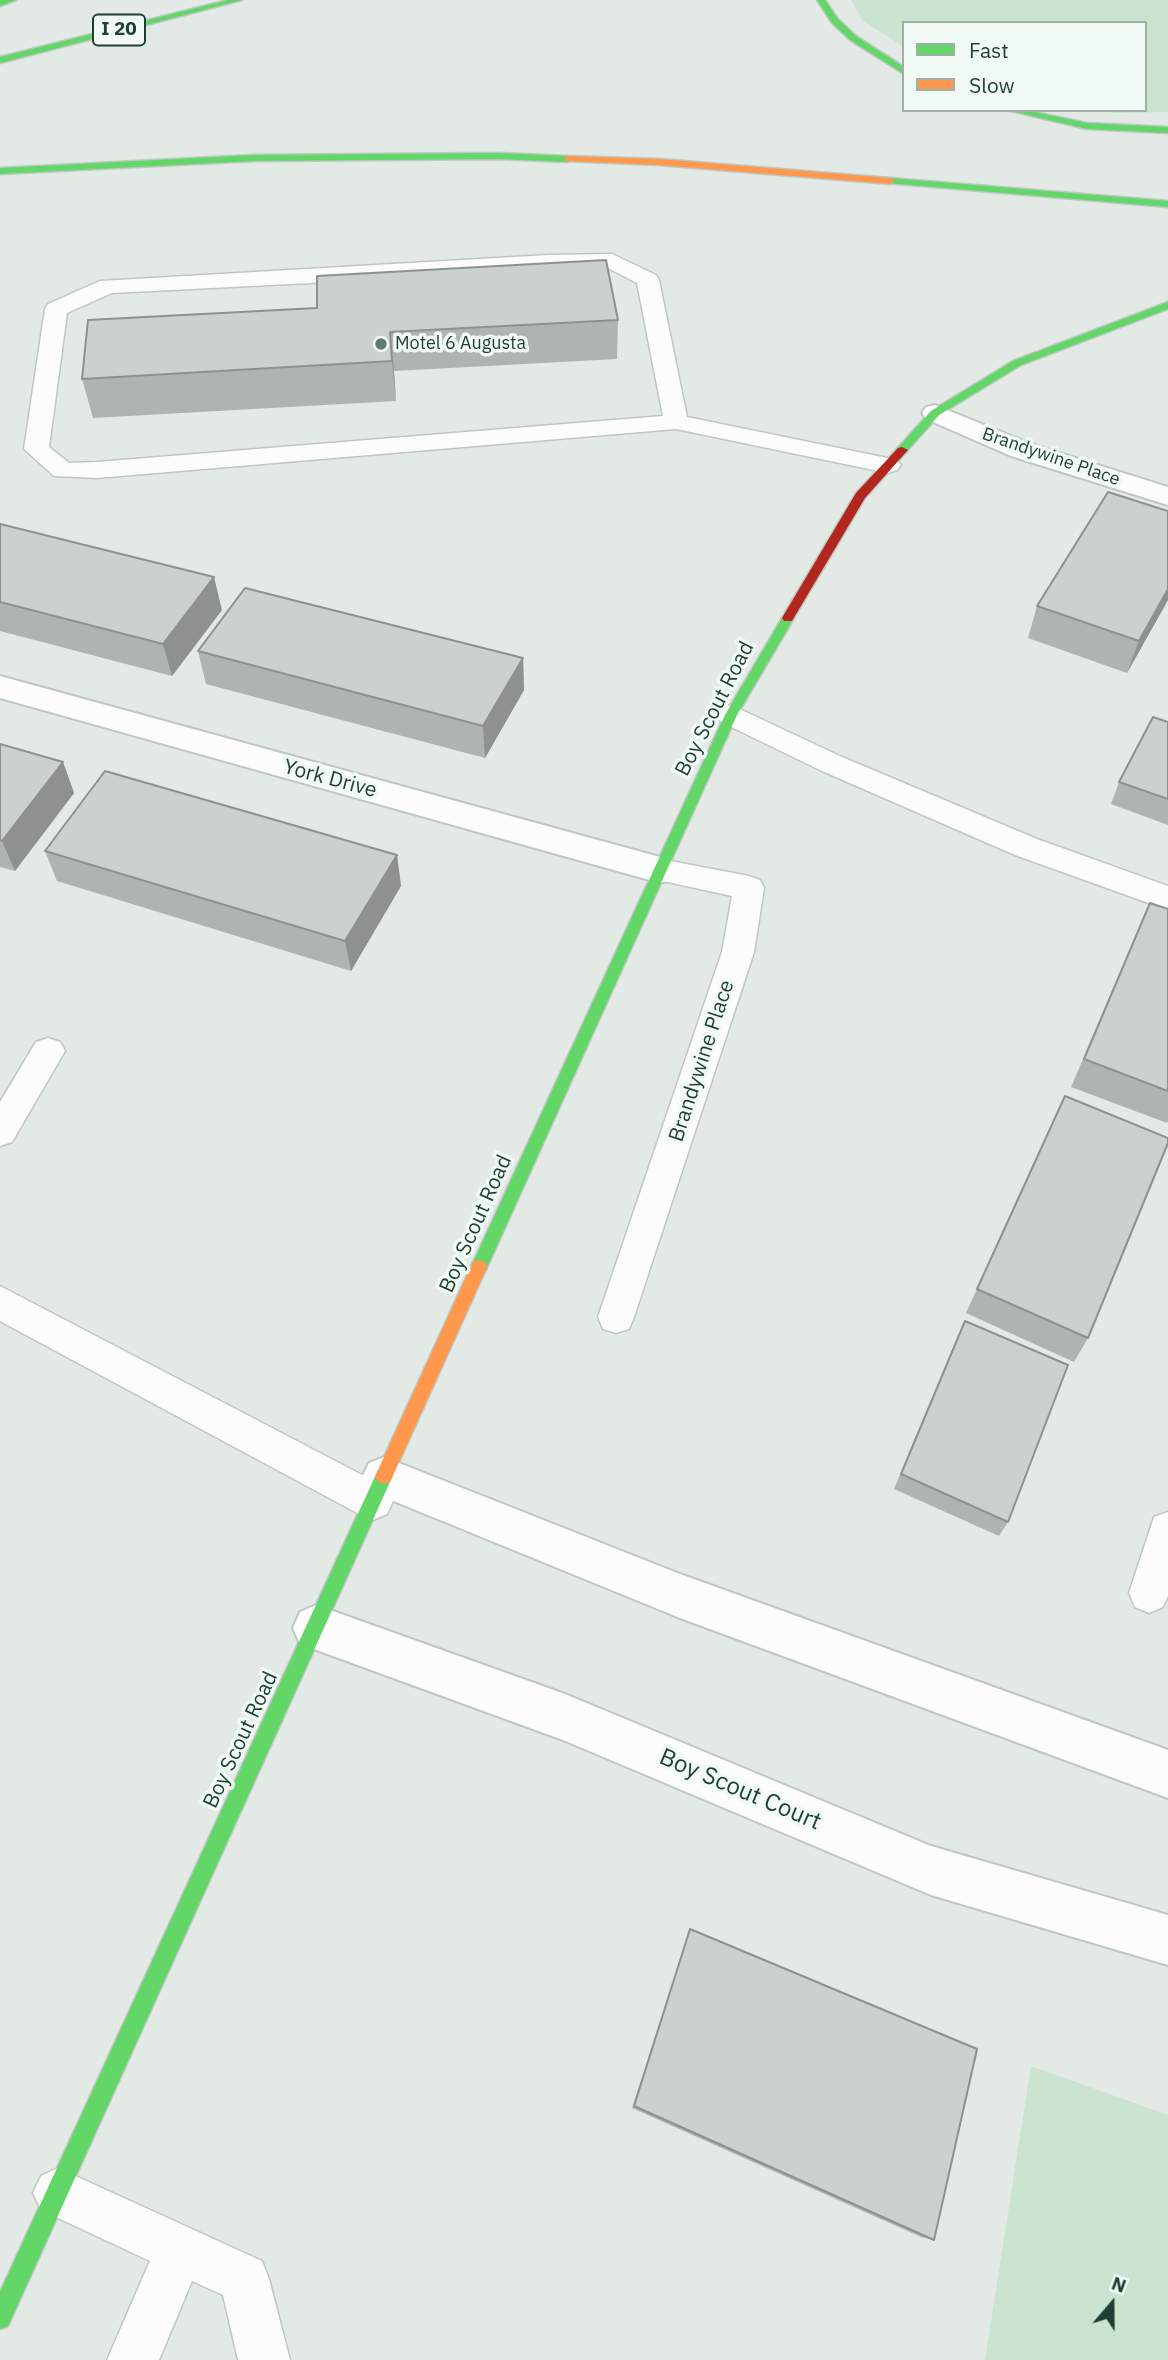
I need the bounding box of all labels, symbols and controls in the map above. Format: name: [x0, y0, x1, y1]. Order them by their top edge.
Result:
road number: I 20: [93, 14, 145, 46]
legend: [902, 21, 1147, 112]
text: Fast: [969, 36, 1009, 64]
text: Slow: [969, 71, 1015, 99]
place label: Motel 6 Augusta: [395, 333, 526, 355]
marker: Motel 6 Augusta: [373, 336, 389, 352]
street label: Brandywine Place: [979, 423, 1123, 491]
street label: Boy Scout Road: [670, 637, 760, 781]
street label: York Drive: [281, 754, 379, 804]
street label: Brandywine Place: [664, 977, 740, 1145]
street label: Boy Scout Road: [434, 1151, 518, 1297]
street label: Boy Scout Road: [198, 1668, 284, 1812]
street label: Boy Scout Court: [655, 1743, 825, 1837]
north arrow: [1077, 2269, 1147, 2339]
text: N: [1109, 2271, 1130, 2298]

